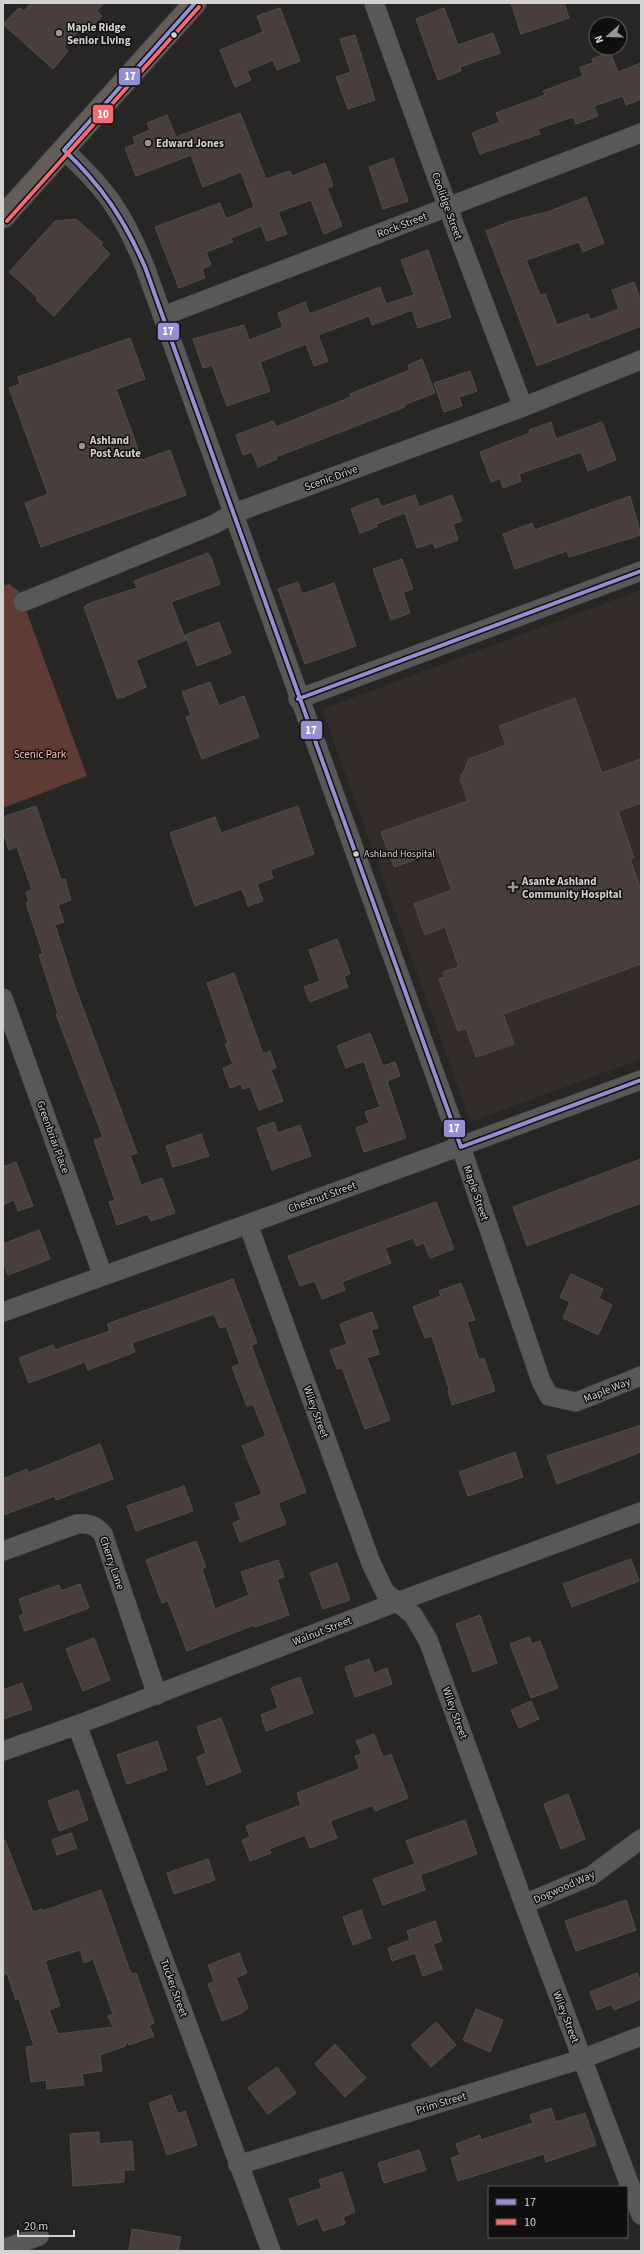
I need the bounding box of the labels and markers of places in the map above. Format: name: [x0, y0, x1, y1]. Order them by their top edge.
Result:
place label: Maple Ridge Senior Living: [67, 20, 131, 48]
marker: Maple Ridge Senior Living: [54, 28, 64, 38]
unlabelled marker: [169, 30, 179, 40]
place label: Edward Jones: [156, 136, 224, 151]
marker: Edward Jones: [143, 138, 153, 148]
place label: Ashland Post Acute: [89, 433, 141, 461]
marker: Ashland Post Acute: [77, 441, 87, 451]
place label: Ashland Hospital: [364, 847, 435, 861]
marker: Ashland Hospital: [351, 849, 361, 859]
place label: Asante Ashland Community Hospital: [521, 874, 623, 902]
marker: Asante Ashland Community Hospital: [507, 881, 519, 893]

